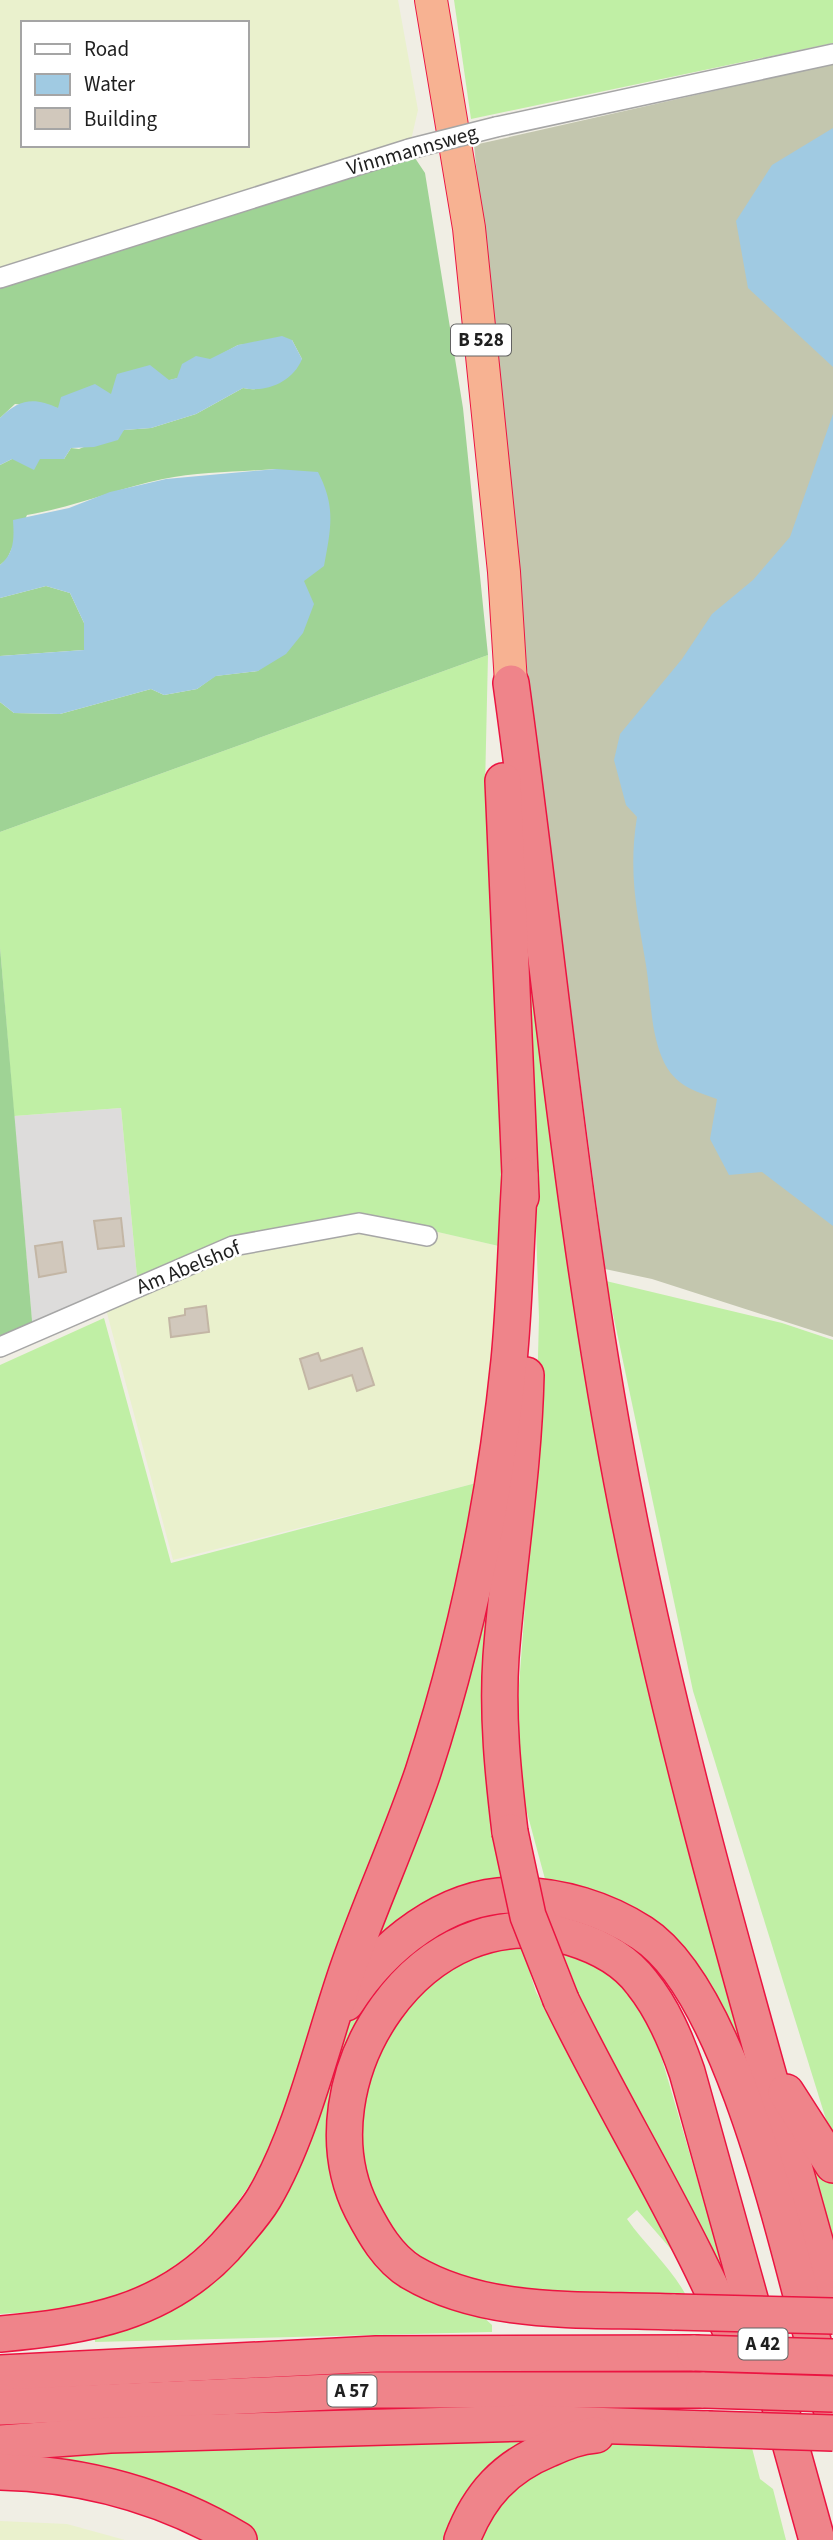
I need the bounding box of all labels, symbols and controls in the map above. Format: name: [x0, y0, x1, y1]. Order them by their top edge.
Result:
legend: [21, 21, 248, 147]
text: Road: [84, 34, 129, 64]
text: Water: [84, 69, 136, 99]
text: Building: [84, 104, 158, 134]
street label: Vinnmannsweg: [343, 117, 481, 183]
road number: B 528: [451, 324, 511, 356]
street label: Am Abelshof: [132, 1232, 245, 1301]
road number: A 42: [738, 2328, 788, 2360]
road number: A 57: [328, 2376, 376, 2406]

